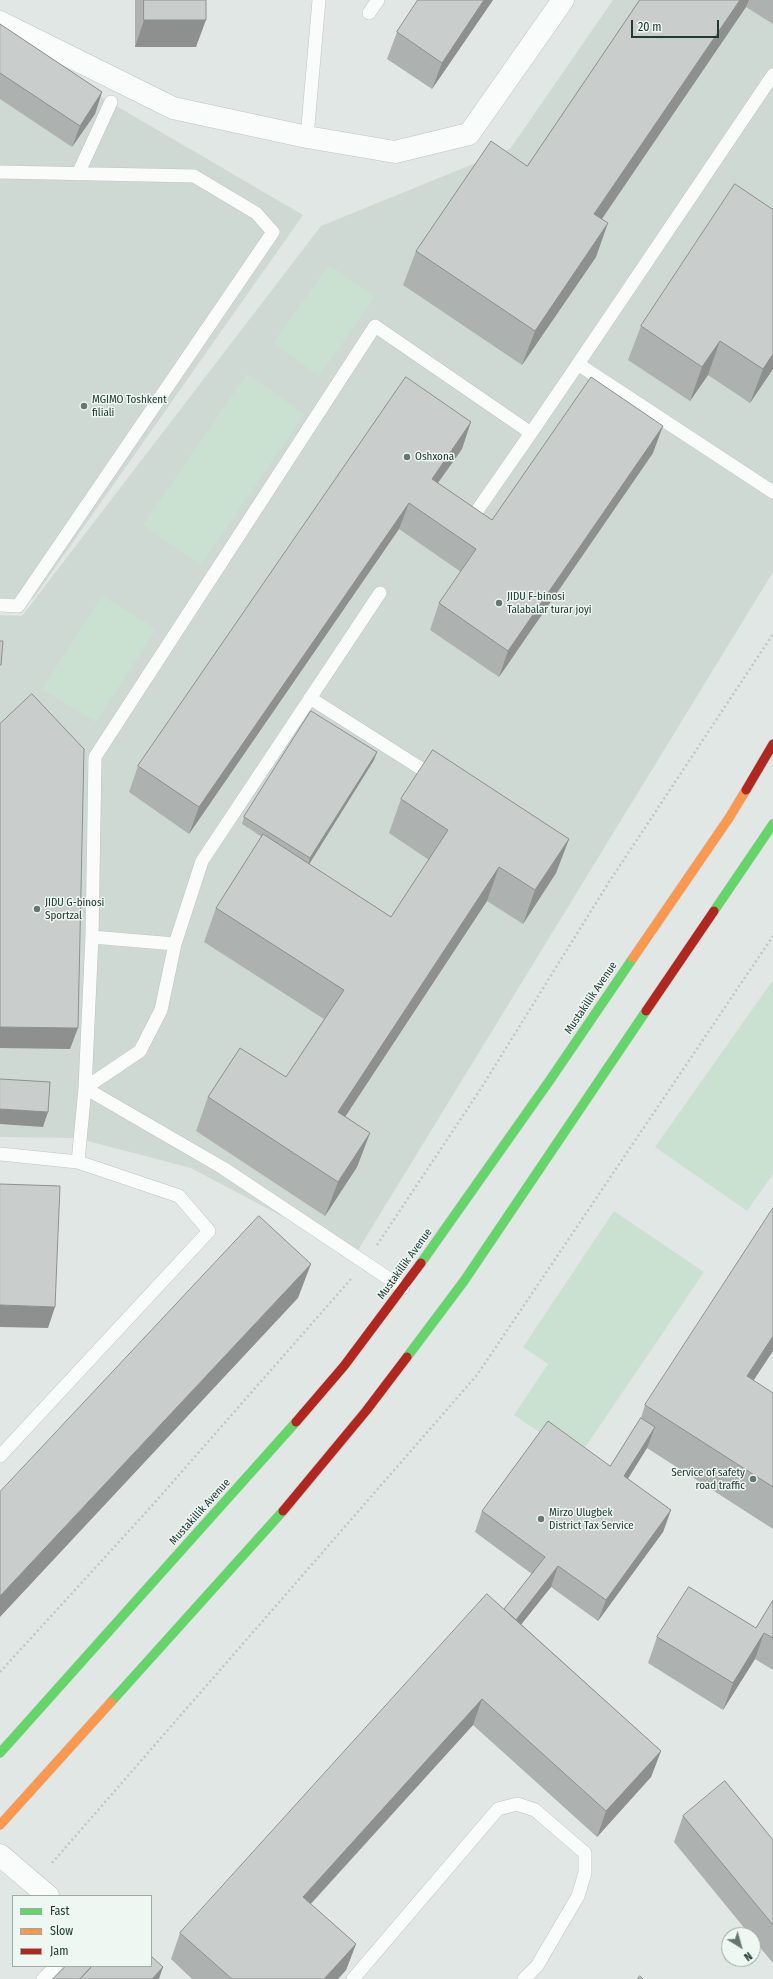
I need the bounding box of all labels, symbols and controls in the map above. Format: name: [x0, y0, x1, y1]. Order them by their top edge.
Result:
scale bar: [633, 12, 721, 38]
text: 20 m: [638, 20, 662, 34]
place label: MGIMO Toshkent filiali: [92, 393, 167, 419]
marker: MGIMO Toshkent filiali: [79, 401, 89, 411]
place label: Oshxona: [415, 450, 454, 464]
marker: Oshxona: [402, 452, 412, 462]
place label: JIDU F-binosi Talabalar turar joyi: [507, 590, 592, 616]
marker: JIDU F-binosi Talabalar turar joyi: [494, 598, 504, 608]
place label: JIDU G-binosi Sportzal: [45, 896, 104, 922]
marker: JIDU G-binosi Sportzal: [32, 904, 42, 914]
street label: Mustakillik Avenue: [562, 959, 620, 1037]
street label: Mustakillik Avenue: [375, 1226, 435, 1302]
place label: Service of safety road traffic: [671, 1466, 745, 1492]
marker: Service of safety road traffic: [748, 1474, 758, 1484]
street label: Mustakillik Avenue: [167, 1476, 233, 1548]
place label: Mirzo Ulugbek District Tax Service: [549, 1506, 634, 1532]
marker: Mirzo Ulugbek District Tax Service: [536, 1514, 546, 1524]
legend: [12, 1895, 152, 1967]
text: Fast: [50, 1904, 69, 1918]
text: Slow: [50, 1924, 73, 1938]
north arrow: [721, 1927, 761, 1967]
text: Jam: [50, 1944, 68, 1958]
text: N: [741, 1949, 754, 1963]

